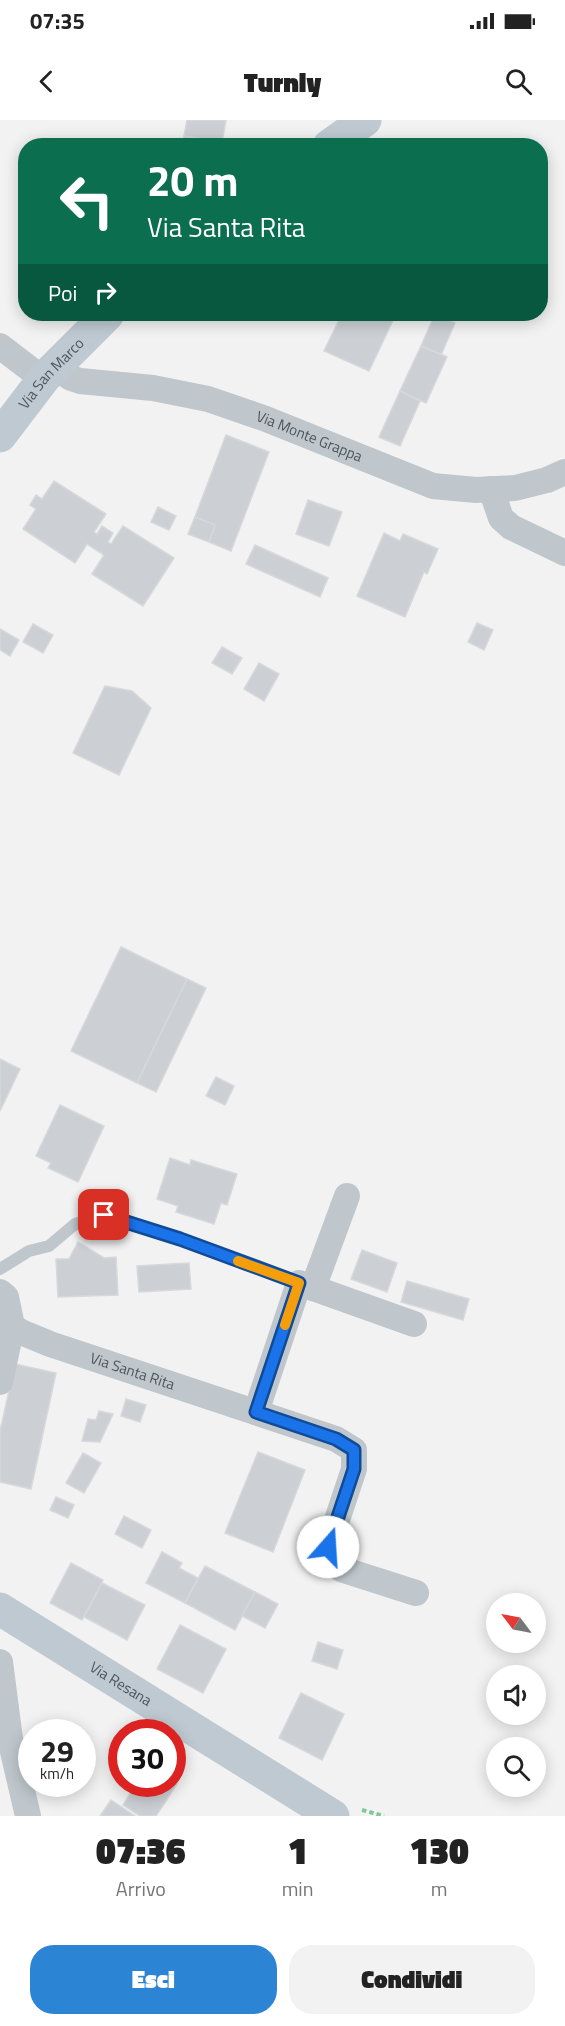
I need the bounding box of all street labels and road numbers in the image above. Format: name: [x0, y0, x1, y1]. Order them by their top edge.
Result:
street label: Via San Marco: [12, 332, 89, 414]
street label: Via Monte Grappa: [253, 405, 367, 468]
street label: Via Santa Rita: [87, 1346, 178, 1396]
street label: Via Resana: [85, 1655, 157, 1712]

